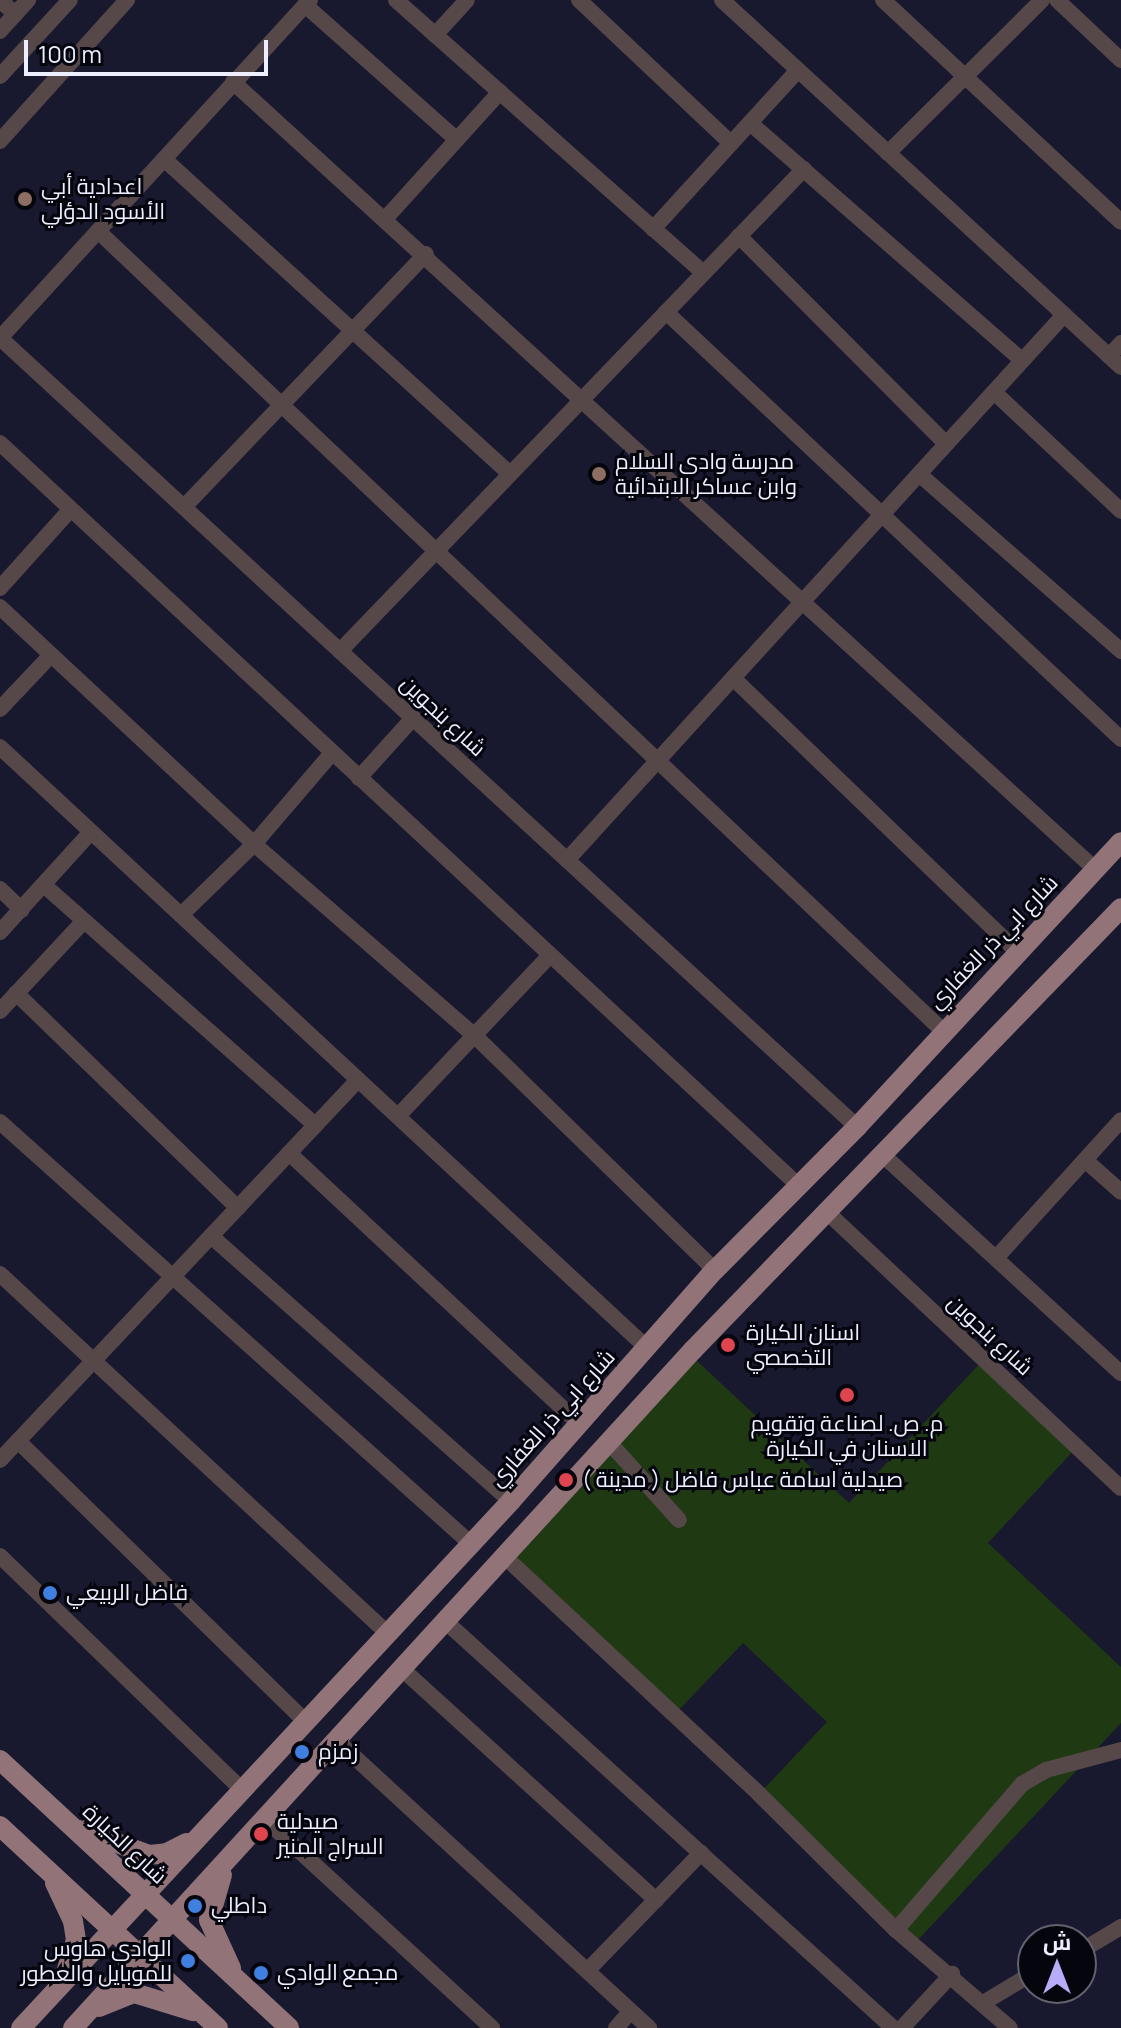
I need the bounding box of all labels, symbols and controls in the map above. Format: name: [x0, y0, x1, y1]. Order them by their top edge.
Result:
scale bar: [28, 24, 272, 74]
text: 100 m: [38, 37, 102, 70]
place label: اعدادية أبي الأسود الدؤلي: [41, 173, 165, 224]
marker: اعدادية أبي الأسود الدؤلي: [16, 190, 34, 208]
place label: مدرسة وادي السلام وابن عساكر الابتدائية: [615, 448, 797, 500]
marker: مدرسة وادي السلام وابن عساكر الابتدائية: [590, 465, 608, 483]
street label: شارع بنجوين: [395, 670, 491, 762]
street label: شارع ابي ذر الغفاري: [923, 870, 1063, 1014]
street label: شارع بنجوين: [942, 1289, 1038, 1381]
place label: اسنان الكيارة التخصصي: [746, 1319, 860, 1370]
marker: اسنان الكيارة التخصصي: [717, 1334, 739, 1356]
street label: شارع ابي ذر الغفاري: [483, 1344, 621, 1492]
marker: م. ص. لصناعة وتقويم الاسنان في الكيارة: [836, 1384, 858, 1406]
place label: م. ص. لصناعة وتقويم الاسنان في الكيارة: [751, 1410, 943, 1462]
place label: صيدلية اسامة عباس فاضل ( مدينة ): [582, 1467, 903, 1493]
marker: صيدلية اسامة عباس فاضل ( مدينة ): [557, 1471, 575, 1489]
place label: فاضل الربيعي: [66, 1580, 188, 1606]
marker: فاضل الربيعي: [41, 1584, 59, 1602]
place label: زمزم: [318, 1739, 358, 1765]
marker: زمزم: [293, 1743, 311, 1761]
street label: شارع الكيارة: [78, 1799, 172, 1889]
place label: صيدلية السراج المنير: [277, 1808, 384, 1860]
marker: صيدلية السراج المنير: [252, 1825, 270, 1843]
place label: داطلي: [211, 1893, 267, 1919]
marker: داطلي: [186, 1897, 204, 1915]
north arrow: [1017, 1924, 1097, 2004]
text: ش: [1043, 1927, 1071, 1957]
place label: الوادي هاوس للموبايل والعطور: [21, 1935, 172, 1986]
marker: الوادي هاوس للموبايل والعطور: [179, 1952, 197, 1970]
place label: مجمع الوادي: [277, 1960, 398, 1986]
marker: مجمع الوادي: [252, 1964, 270, 1982]

